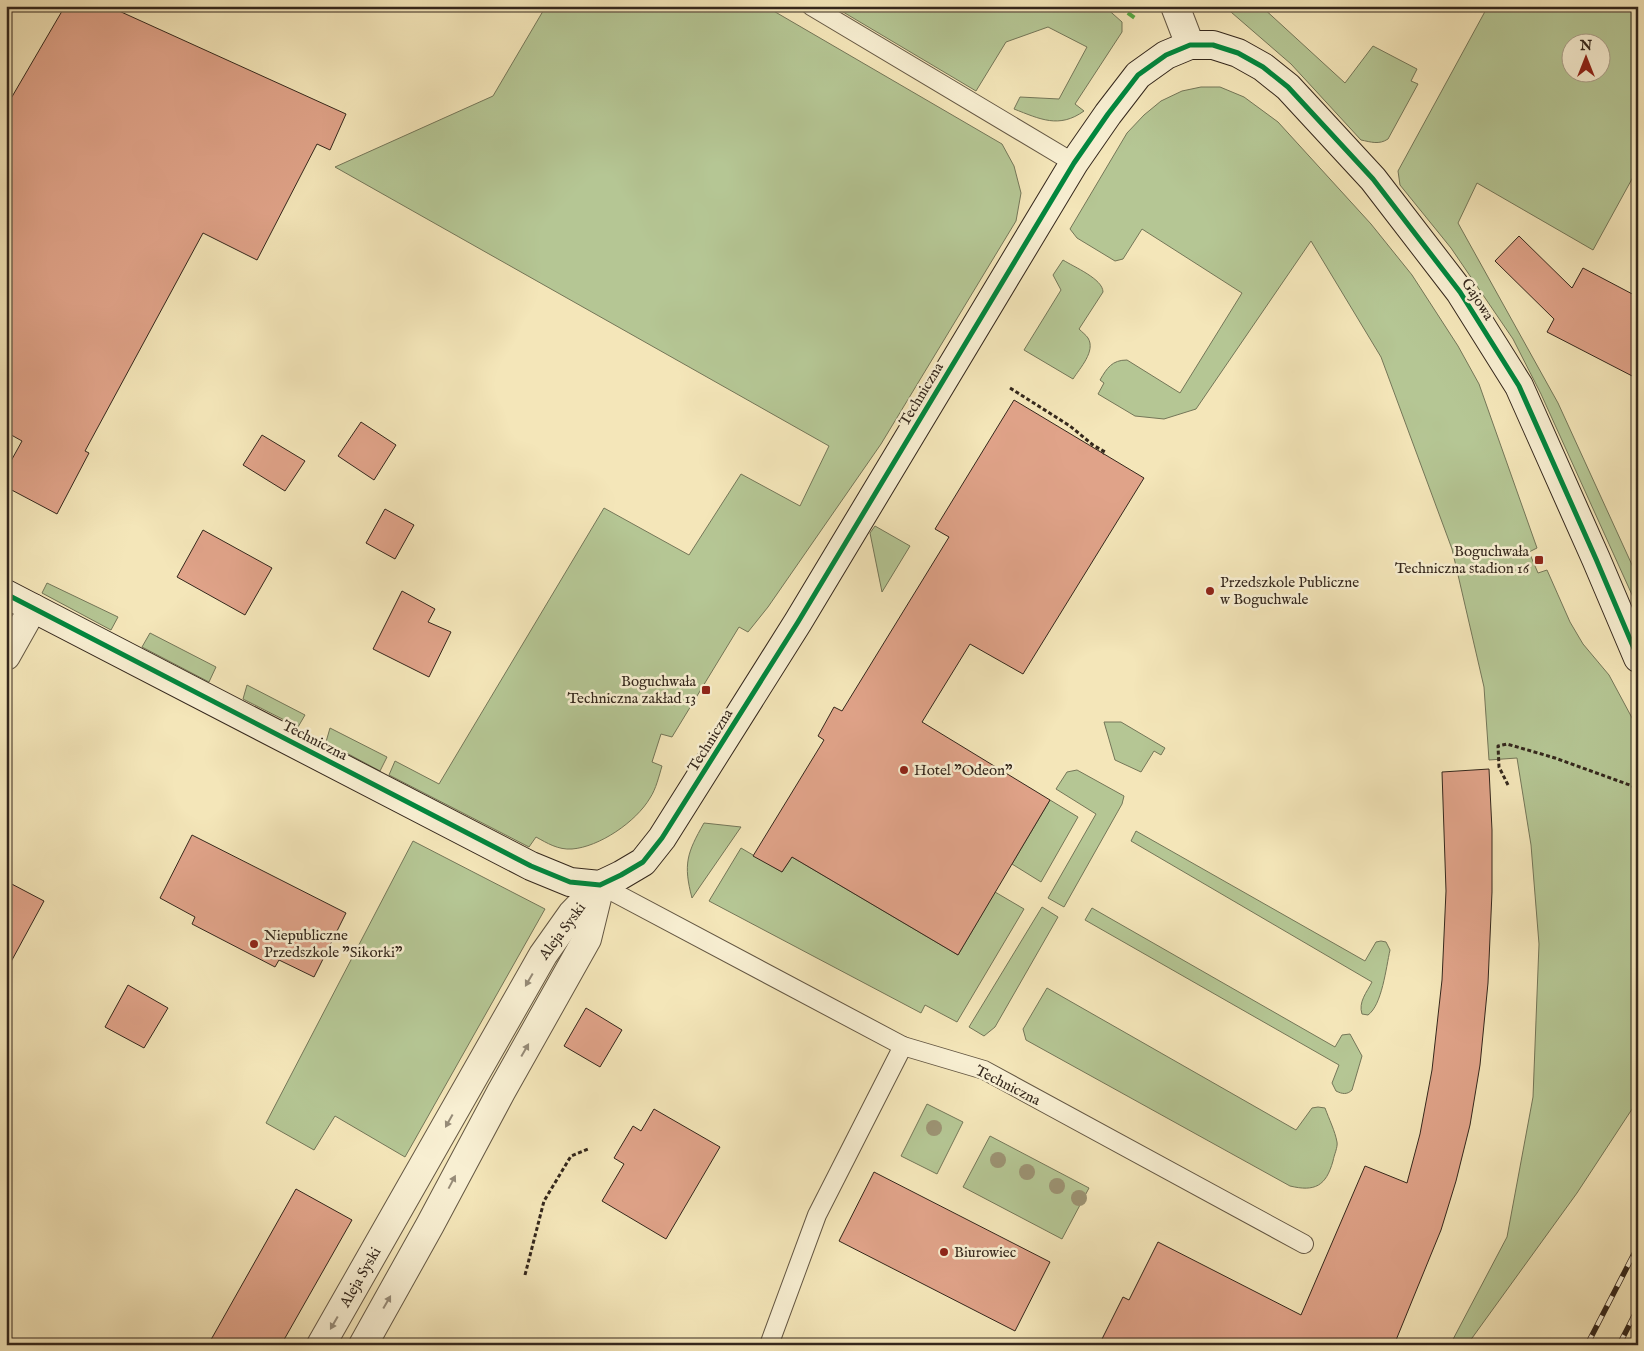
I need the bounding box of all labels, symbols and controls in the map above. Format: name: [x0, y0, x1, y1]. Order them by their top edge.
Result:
north arrow: [1562, 32, 1612, 82]
text: N: [1579, 37, 1592, 55]
street label: Gajowa: [1457, 275, 1498, 324]
street label: Techniczna: [895, 359, 948, 429]
place label: Boguchwała Techniczna stadion 16: [1395, 542, 1530, 578]
marker: Boguchwała Techniczna stadion 16: [1533, 554, 1545, 566]
place label: Przedszkole Publiczne w Boguchwale: [1220, 573, 1359, 609]
marker: Przedszkole Publiczne w Boguchwale: [1204, 585, 1216, 597]
place label: Boguchwała Techniczna zakład 13: [567, 672, 697, 708]
marker: Boguchwała Techniczna zakład 13: [700, 684, 712, 696]
street label: Techniczna: [684, 705, 737, 775]
street label: Techniczna: [279, 716, 351, 765]
place label: Hotel "Odeon": [914, 761, 1013, 780]
marker: Hotel "Odeon": [898, 764, 910, 776]
street label: Aleja Syski: [534, 899, 590, 964]
place label: Niepubliczne Przedszkole "Sikorki": [264, 926, 403, 962]
marker: Niepubliczne Przedszkole "Sikorki": [248, 938, 260, 950]
one-way arrow: [525, 972, 533, 987]
one-way arrow: [520, 1043, 529, 1056]
street label: Techniczna: [972, 1061, 1044, 1110]
one-way arrow: [445, 1114, 453, 1129]
one-way arrow: [448, 1175, 457, 1189]
place label: Biurowiec: [954, 1243, 1016, 1262]
street label: Aleja Syski: [335, 1244, 385, 1312]
marker: Biurowiec: [938, 1246, 950, 1258]
one-way arrow: [382, 1296, 391, 1309]
one-way arrow: [329, 1317, 338, 1330]

